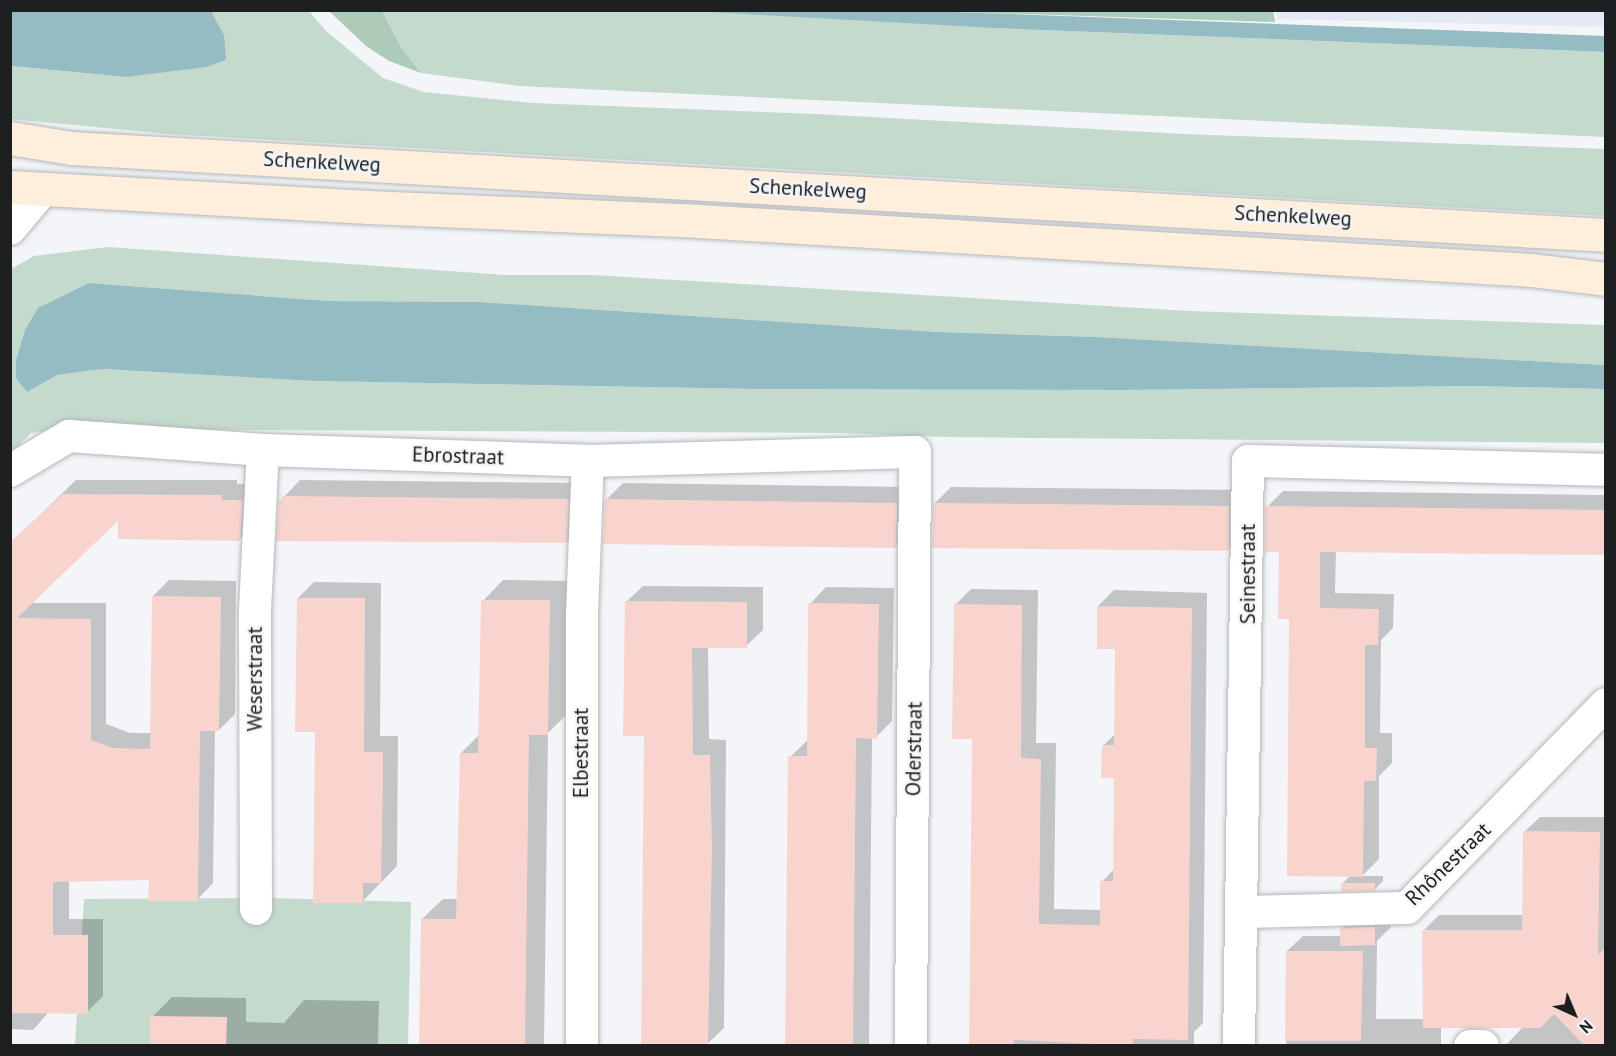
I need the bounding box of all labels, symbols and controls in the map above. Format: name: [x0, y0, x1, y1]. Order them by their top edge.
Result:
street label: Schenkelweg: [263, 146, 381, 178]
street label: Schenkelweg: [749, 173, 867, 205]
street label: Schenkelweg: [1234, 200, 1352, 232]
street label: Ebrostraat: [412, 442, 504, 470]
street label: Seinestraat: [1235, 524, 1261, 624]
street label: Weserstraat: [242, 627, 268, 731]
street label: Oderstraat: [901, 702, 927, 796]
street label: Elbestraat: [568, 708, 594, 798]
street label: Rhônestraat: [1400, 817, 1496, 911]
north arrow: [1544, 984, 1604, 1044]
text: N: [1576, 1016, 1597, 1038]

